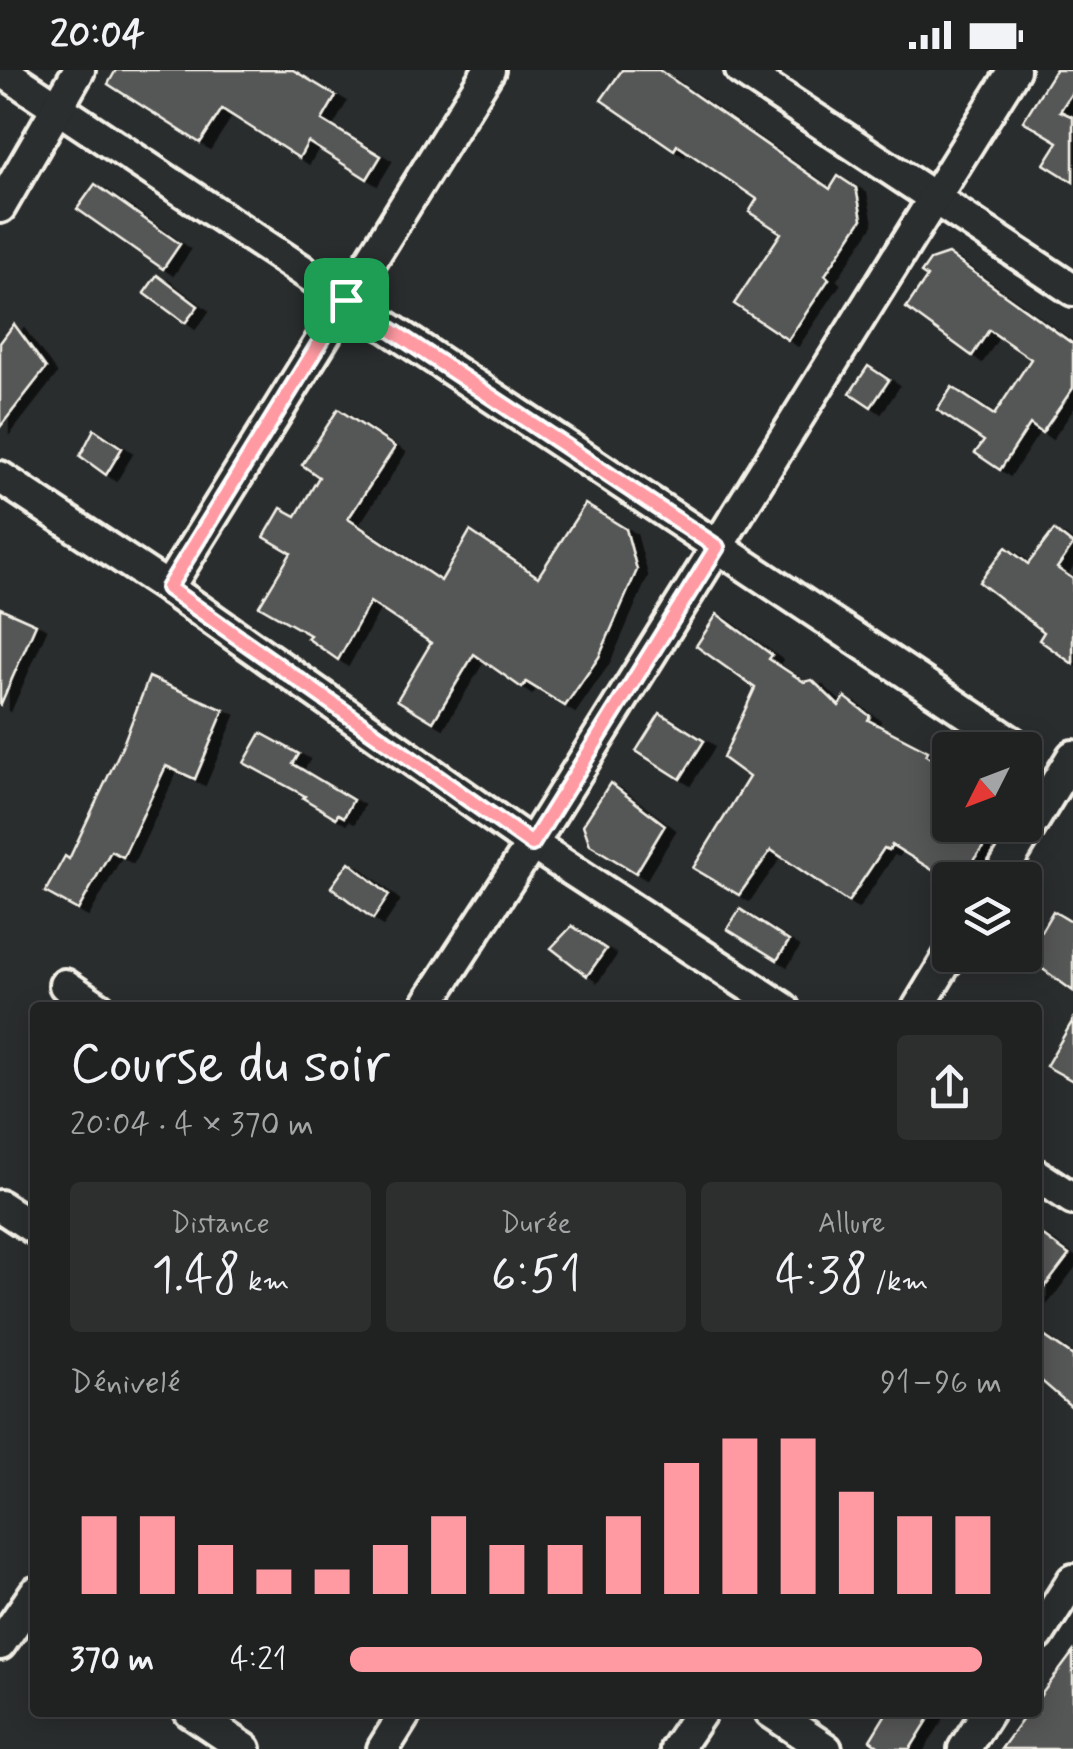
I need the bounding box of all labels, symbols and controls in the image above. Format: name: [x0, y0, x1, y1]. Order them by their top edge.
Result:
text: 20:04: [50, 11, 145, 60]
pin: [304, 258, 389, 343]
icon: arrive: [319, 273, 374, 328]
north arrow: [932, 732, 1042, 842]
map controls: [932, 732, 1042, 972]
button: layers: [932, 862, 1042, 972]
text: Course du soir: [70, 1030, 390, 1102]
button: share: [897, 1035, 1002, 1140]
text: 20:04 · 4 × 370 m: [70, 1104, 314, 1146]
text: Distance: [171, 1206, 270, 1243]
text: Durée: [501, 1206, 571, 1243]
text: Allure: [818, 1206, 885, 1243]
text: 1.48: [151, 1243, 241, 1309]
text: 6:51: [491, 1243, 581, 1309]
text: 4:38: [775, 1243, 868, 1309]
text: km: [241, 1264, 289, 1301]
text: /km: [868, 1264, 928, 1301]
text: Dénivelé: [70, 1362, 180, 1404]
text: 91–96 m: [880, 1362, 1002, 1404]
text: 370 m: [70, 1639, 154, 1681]
text: 4:21: [230, 1639, 287, 1681]

